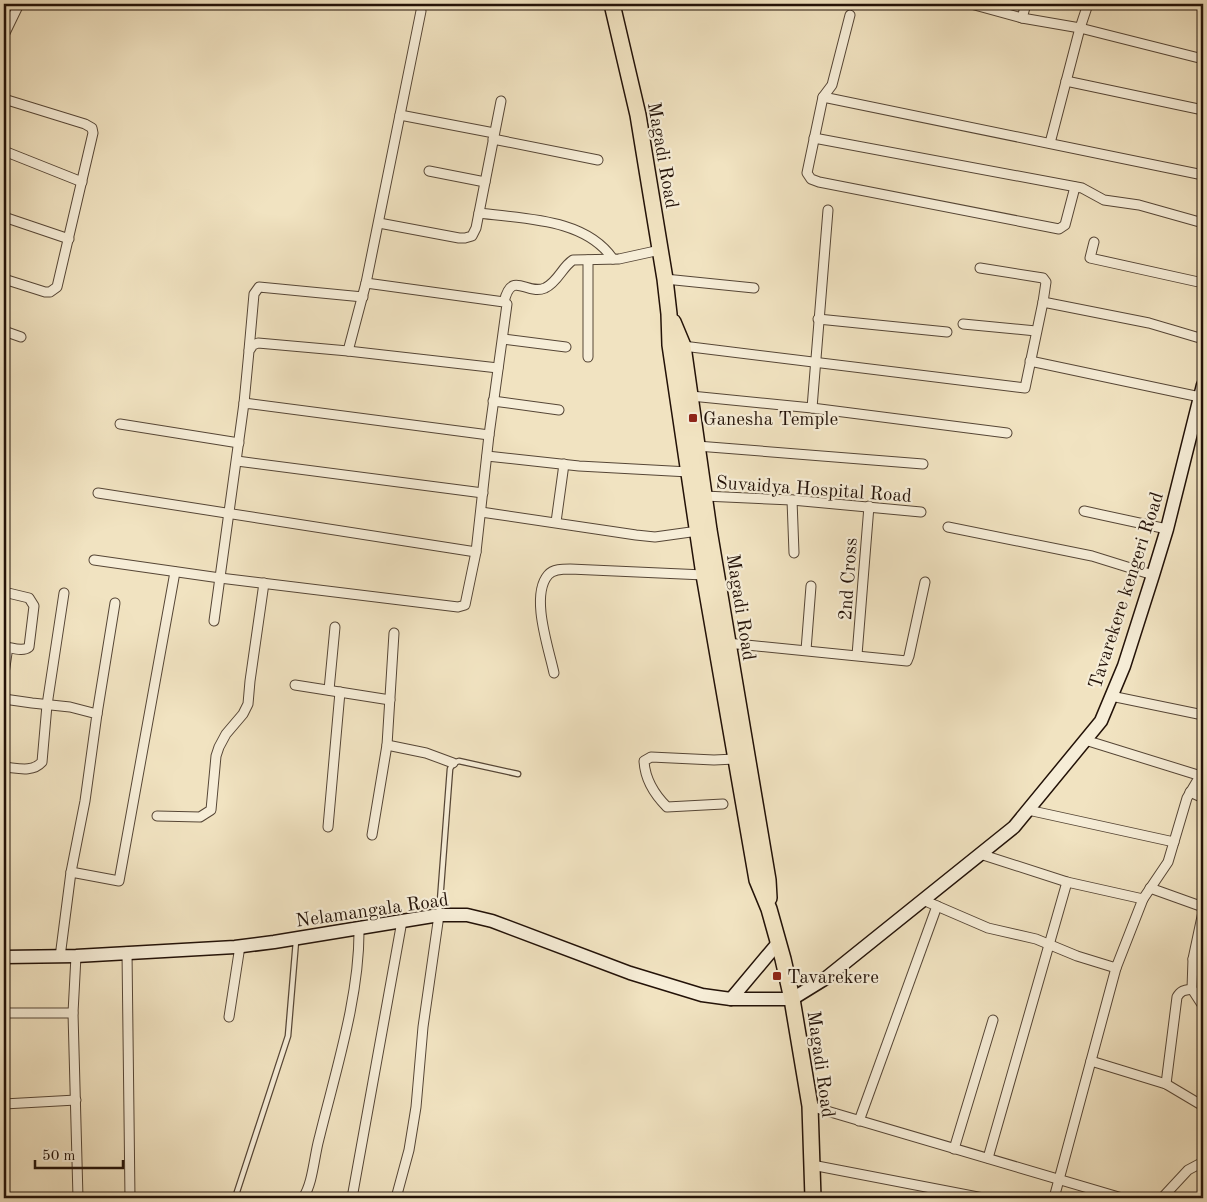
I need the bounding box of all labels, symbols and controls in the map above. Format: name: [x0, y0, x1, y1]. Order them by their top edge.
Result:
street label: Magadi Road: [643, 101, 680, 210]
place label: Ganesha Temple: [703, 411, 838, 430]
marker: Ganesha Temple: [687, 412, 699, 424]
street label: Suvaidya Hospital Road: [715, 474, 913, 507]
street label: Tavarekere kengeri Road: [1087, 490, 1168, 692]
street label: 2nd Cross: [837, 537, 862, 621]
street label: Magadi Road: [722, 553, 757, 662]
street label: Nelamangala Road: [295, 891, 450, 932]
place label: Tavarekere: [787, 969, 879, 988]
marker: Tavarekere: [771, 970, 783, 982]
street label: Magadi Road: [803, 1010, 836, 1119]
scale bar: [35, 1137, 122, 1169]
text: 50 m: [42, 1149, 76, 1164]

